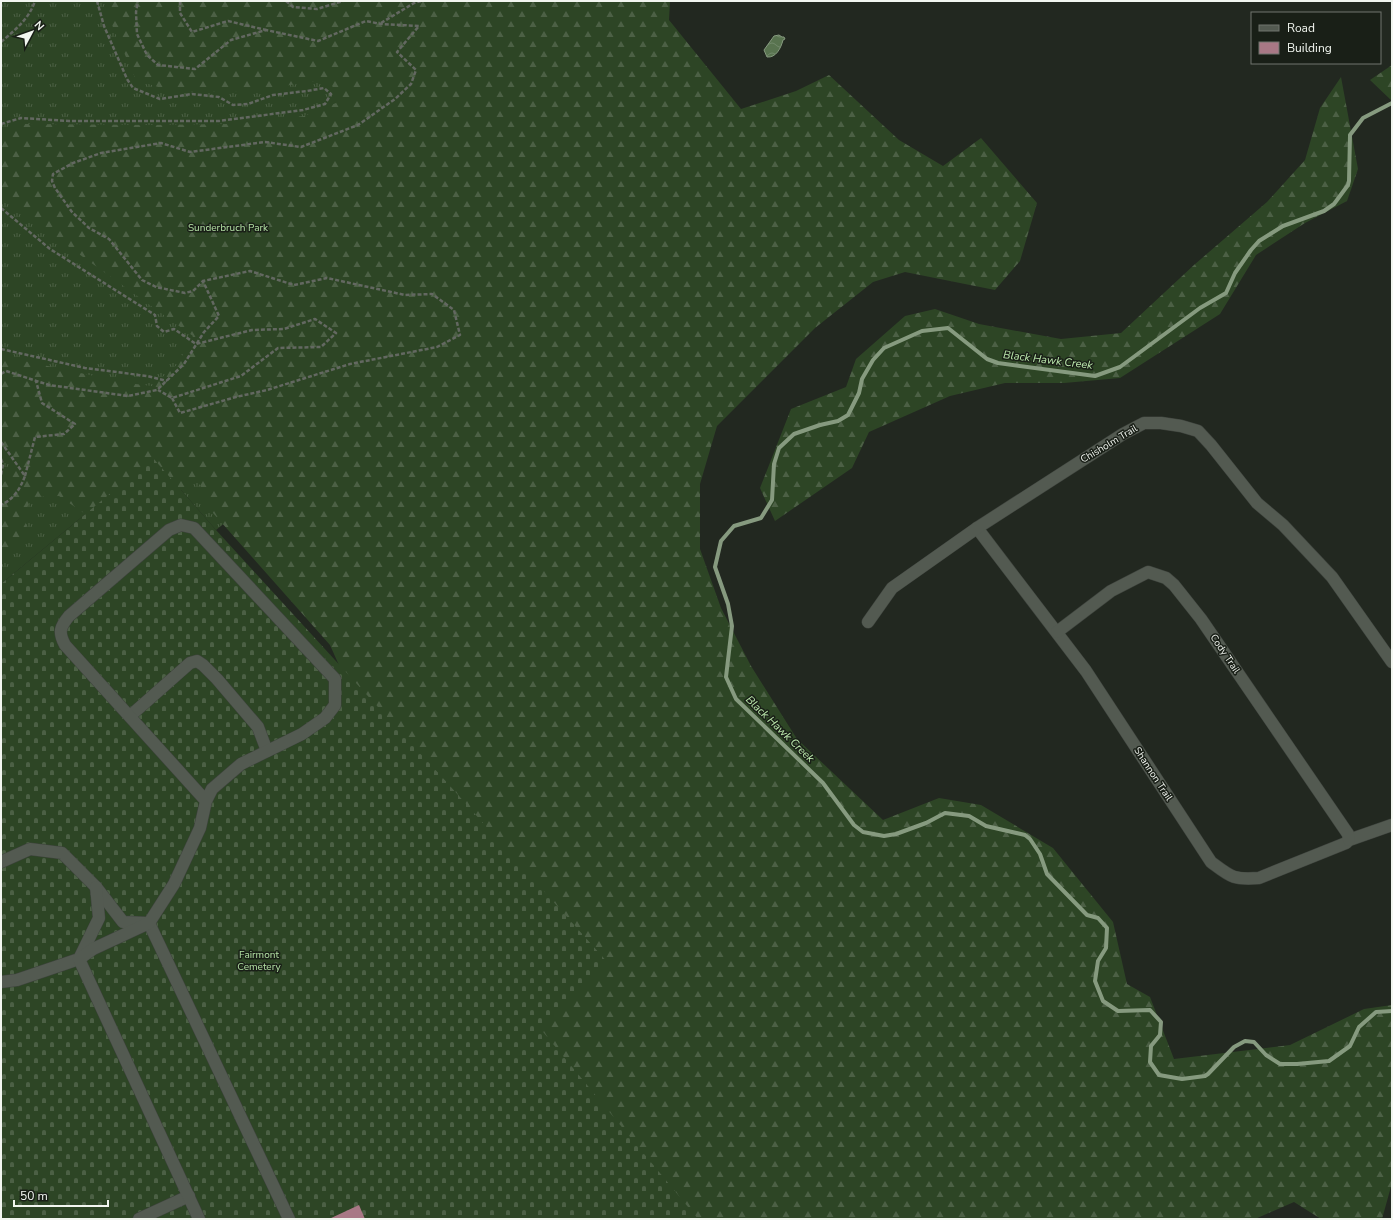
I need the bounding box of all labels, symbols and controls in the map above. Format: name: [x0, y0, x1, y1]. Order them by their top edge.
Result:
north arrow: [12, 12, 52, 52]
legend: [1251, 12, 1381, 64]
text: N: [31, 18, 48, 34]
text: Road: [1287, 20, 1315, 36]
text: Building: [1287, 40, 1332, 56]
park label: Sunderbruch Park: [188, 221, 269, 235]
water label: Black Hawk Creek: [1002, 347, 1094, 373]
street label: Chisholm Trail: [1078, 421, 1140, 467]
street label: Cody Trail: [1207, 631, 1243, 677]
water label: Black Hawk Creek: [742, 692, 818, 766]
street label: Shannon Trail: [1130, 744, 1176, 804]
park label: Fairmont Cemetery: [237, 948, 282, 974]
scale bar: [14, 1182, 108, 1208]
text: 50 m: [20, 1188, 48, 1204]

